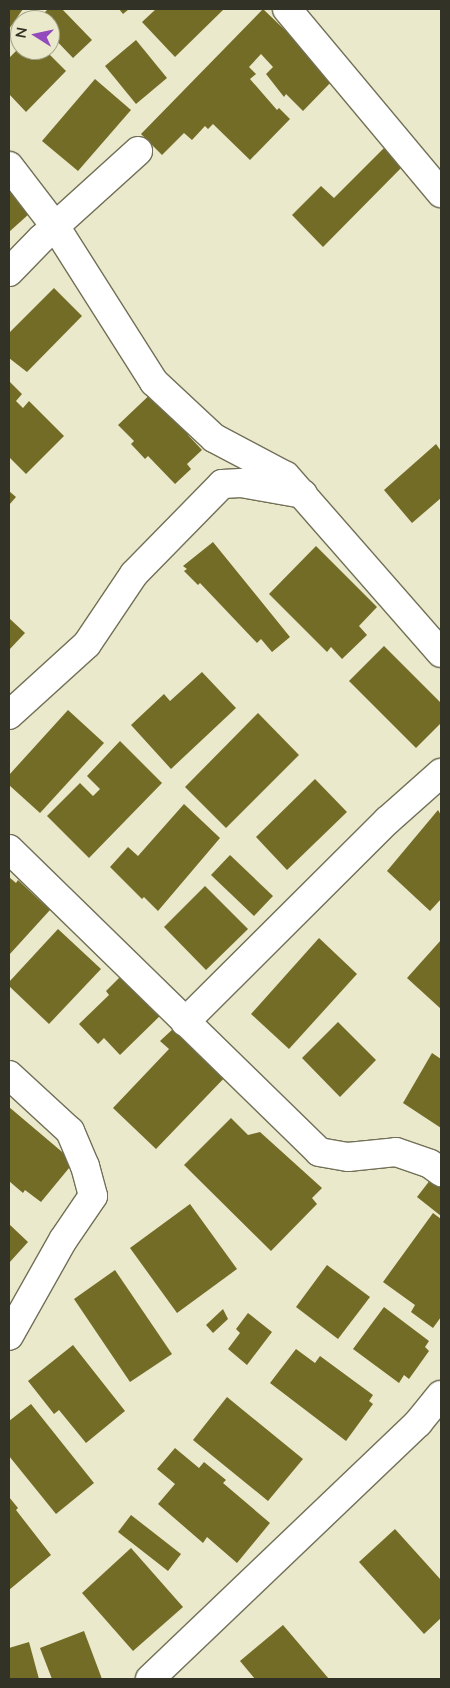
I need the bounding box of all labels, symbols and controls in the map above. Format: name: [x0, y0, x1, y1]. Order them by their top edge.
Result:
north arrow: [10, 10, 60, 60]
text: N: [11, 26, 30, 39]

